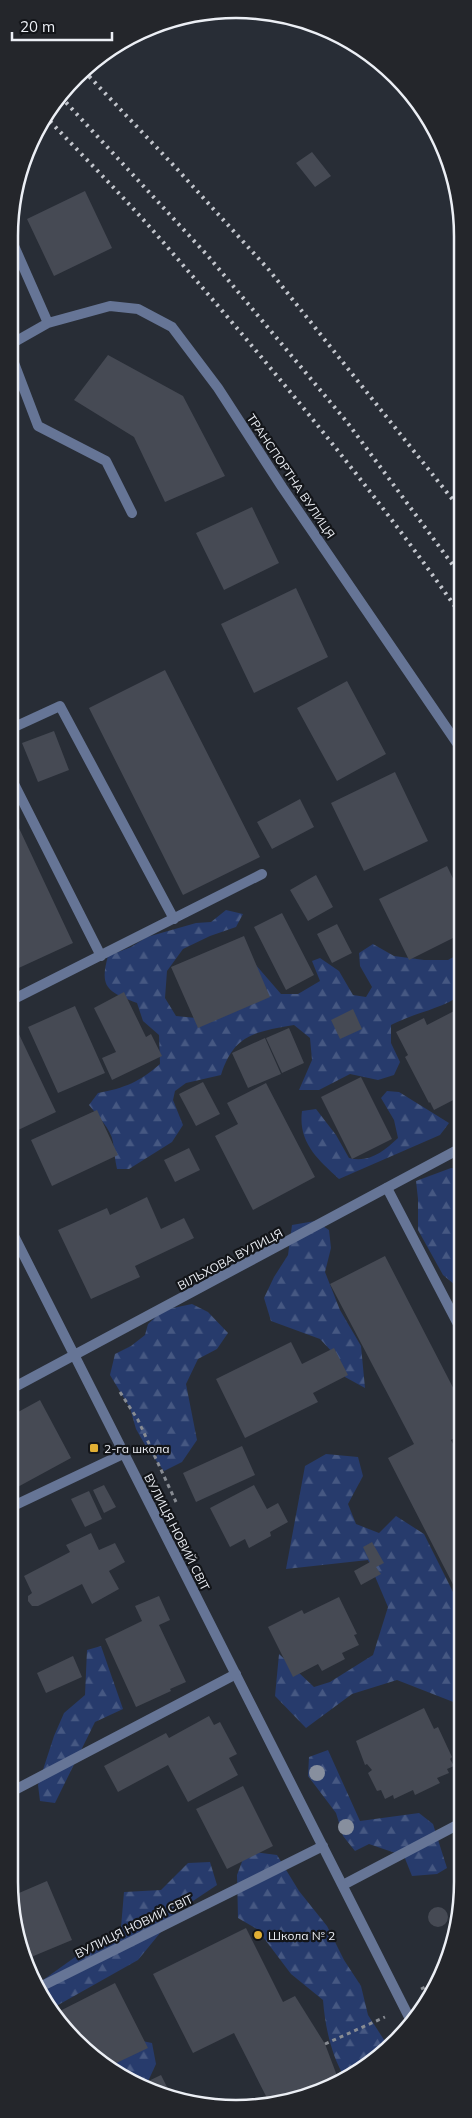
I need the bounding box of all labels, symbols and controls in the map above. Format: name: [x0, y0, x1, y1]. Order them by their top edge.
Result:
scale bar: [12, 10, 112, 42]
text: 20 m: [20, 17, 55, 36]
street label: ТРАНСПОРТНА ВУЛИЦЯ: [244, 411, 338, 541]
street label: ВІЛЬХОВА ВУЛИЦЯ: [175, 1225, 285, 1293]
place label: 2-га школа: [104, 1441, 170, 1456]
marker: 2-га школа: [88, 1442, 100, 1454]
street label: ВУЛИЦЯ НОВИЙ СВІТ: [141, 1471, 213, 1594]
street label: ВУЛИЦЯ НОВИЙ СВІТ: [73, 1891, 196, 1961]
place label: Школа № 2: [268, 1928, 335, 1943]
marker: Школа № 2: [252, 1929, 264, 1941]

